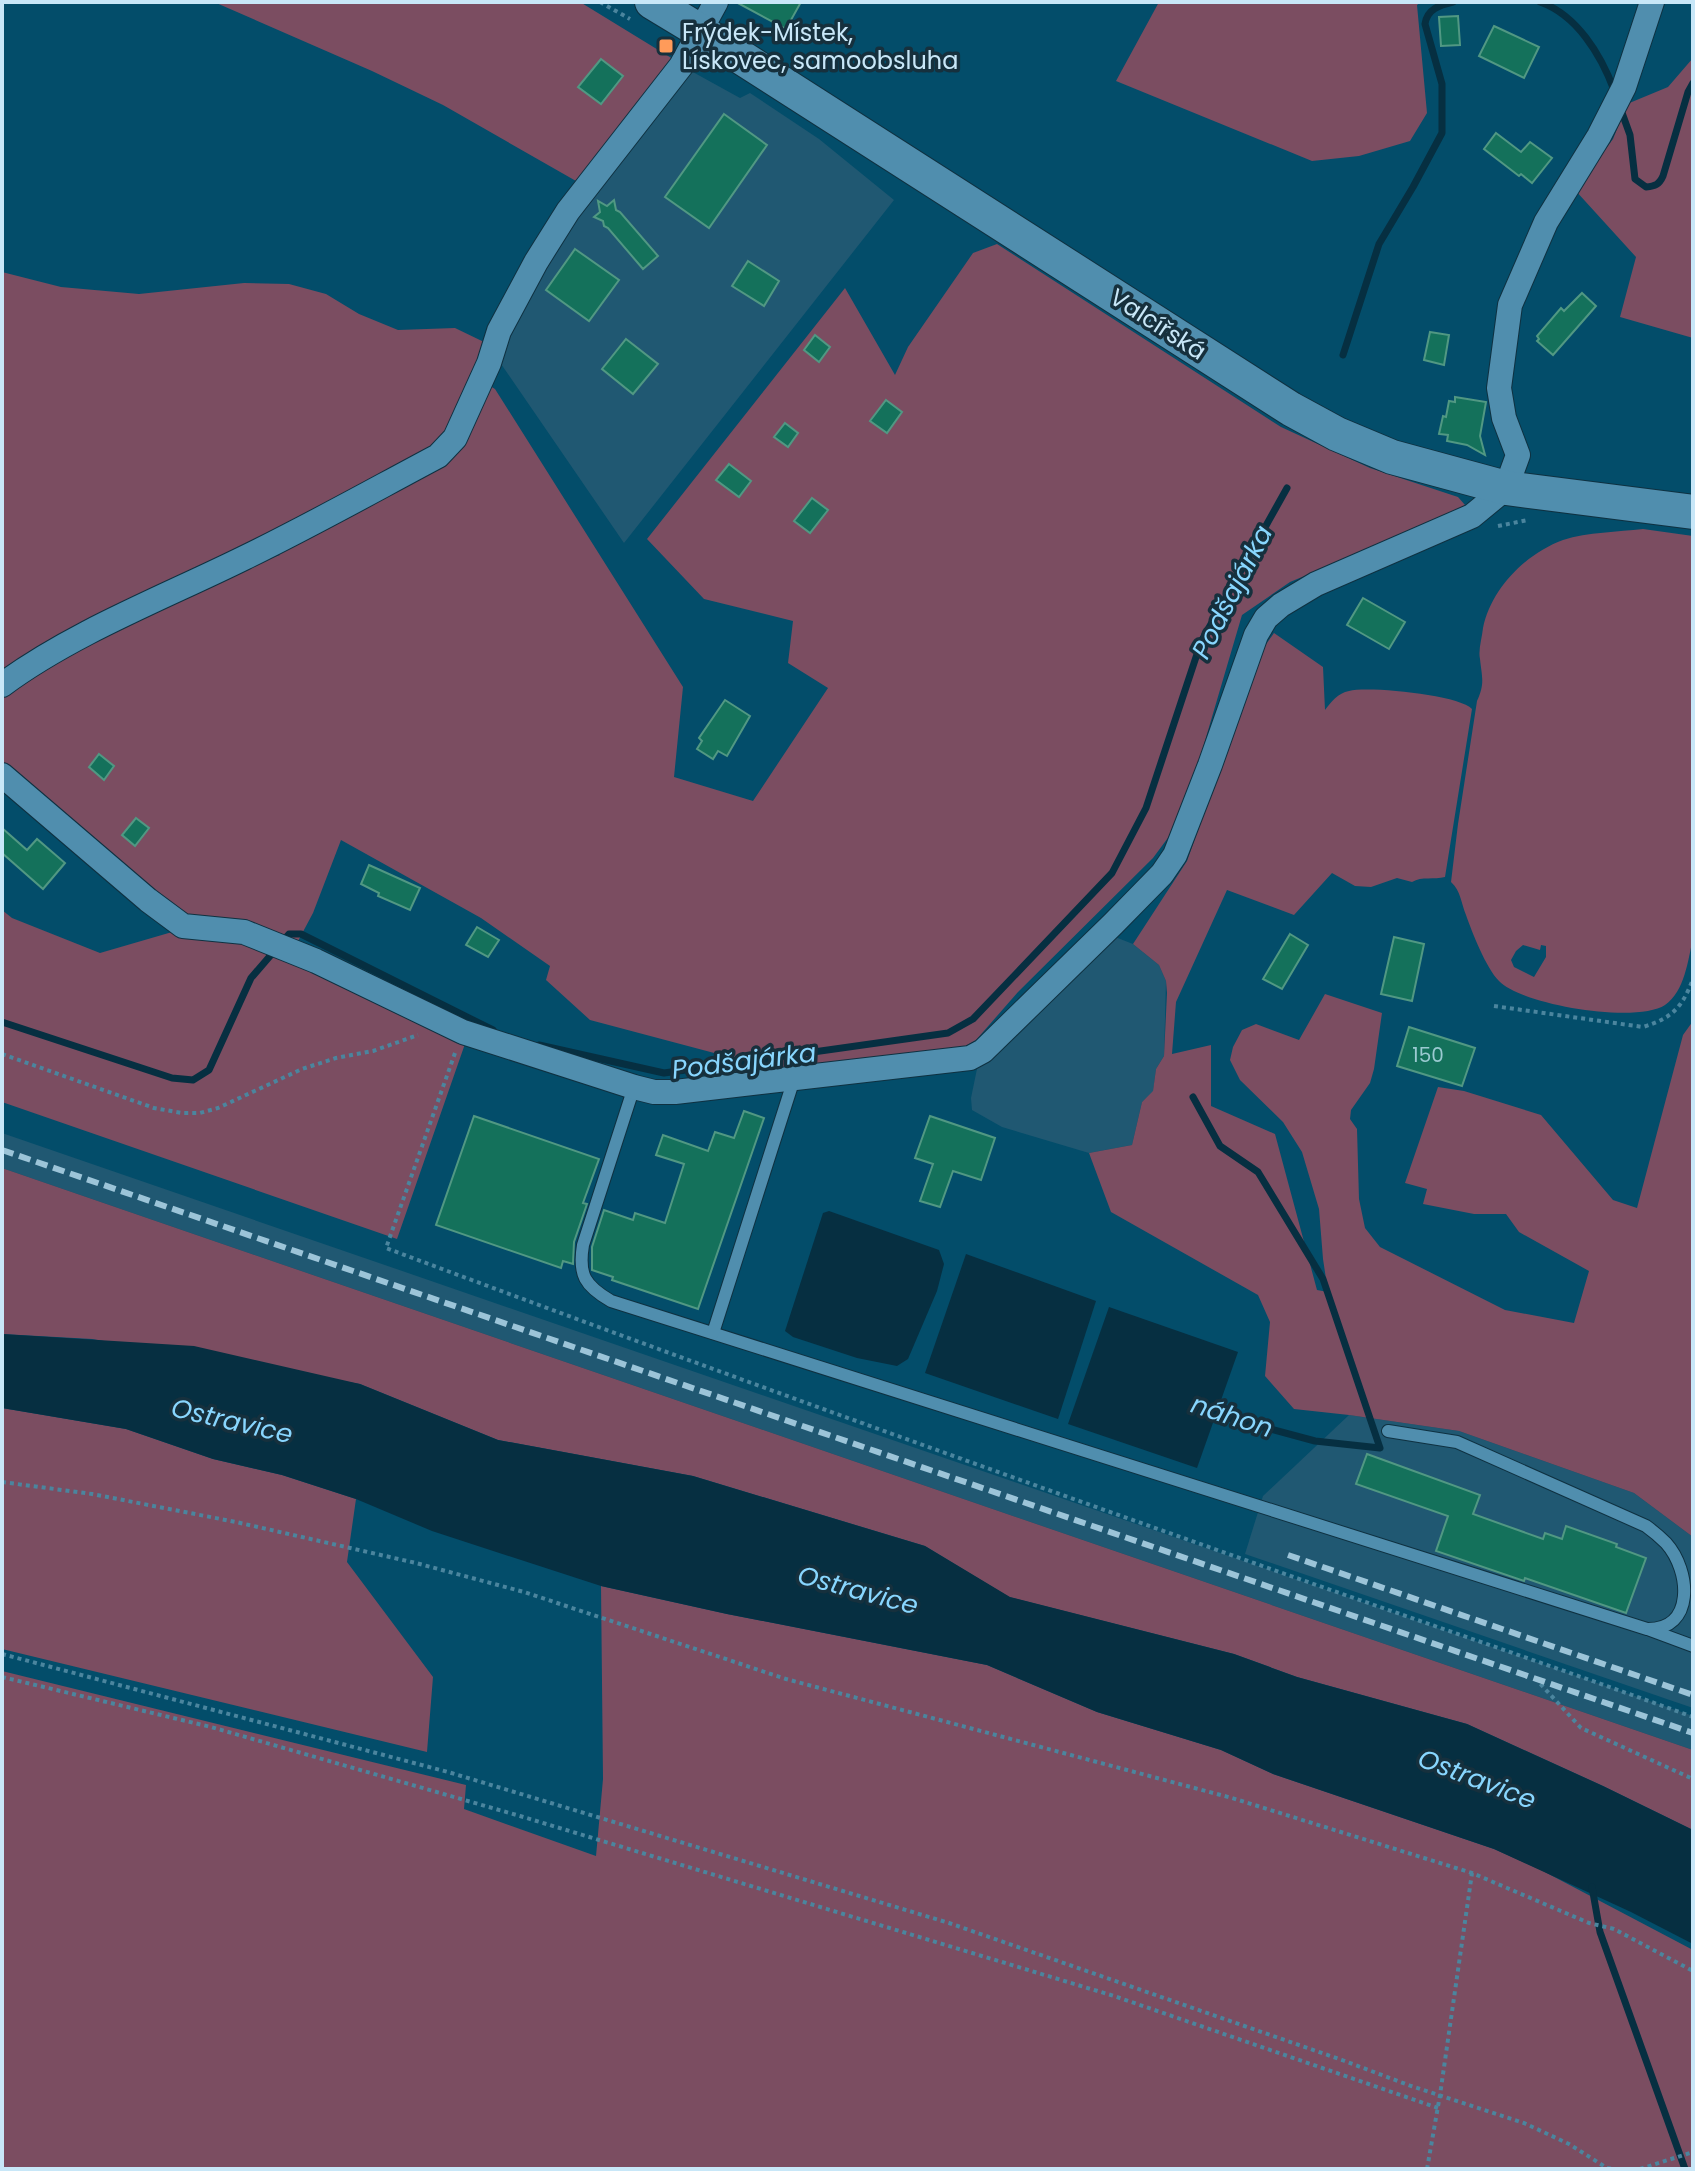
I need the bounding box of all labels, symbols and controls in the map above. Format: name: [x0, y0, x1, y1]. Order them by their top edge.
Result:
place label: Frýdek-Místek, Lískovec, samoobsluha: [682, 16, 958, 77]
marker: Frýdek-Místek, Lískovec, samoobsluha: [657, 37, 675, 55]
street label: Valcířská: [1103, 281, 1213, 367]
water label: Podšajárka: [1183, 519, 1281, 665]
water label: Podšajárka: [670, 1034, 818, 1088]
house number: 150: [1412, 1041, 1444, 1069]
water label: náhon: [1186, 1386, 1278, 1446]
water label: Ostravice: [168, 1390, 296, 1452]
water label: Ostravice: [794, 1557, 922, 1623]
water label: Ostravice: [1413, 1740, 1541, 1818]

